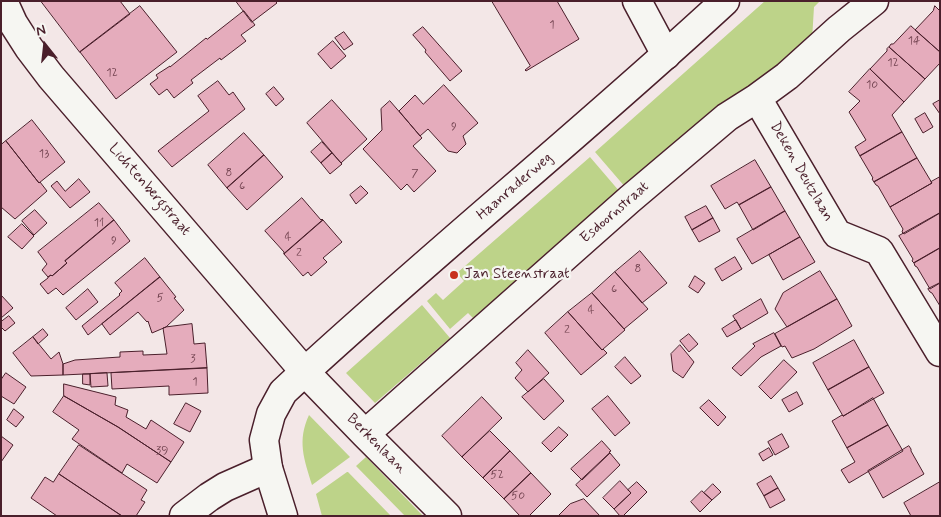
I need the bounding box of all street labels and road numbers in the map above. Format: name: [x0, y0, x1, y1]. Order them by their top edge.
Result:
street label: Deken Deutzlaan: [765, 119, 837, 225]
street label: Lichtenbergstraat: [104, 140, 194, 240]
street label: Haanraderweg: [473, 149, 557, 225]
street label: Esdoornstraat: [577, 178, 653, 248]
street label: Berkenlaan: [342, 410, 410, 478]

